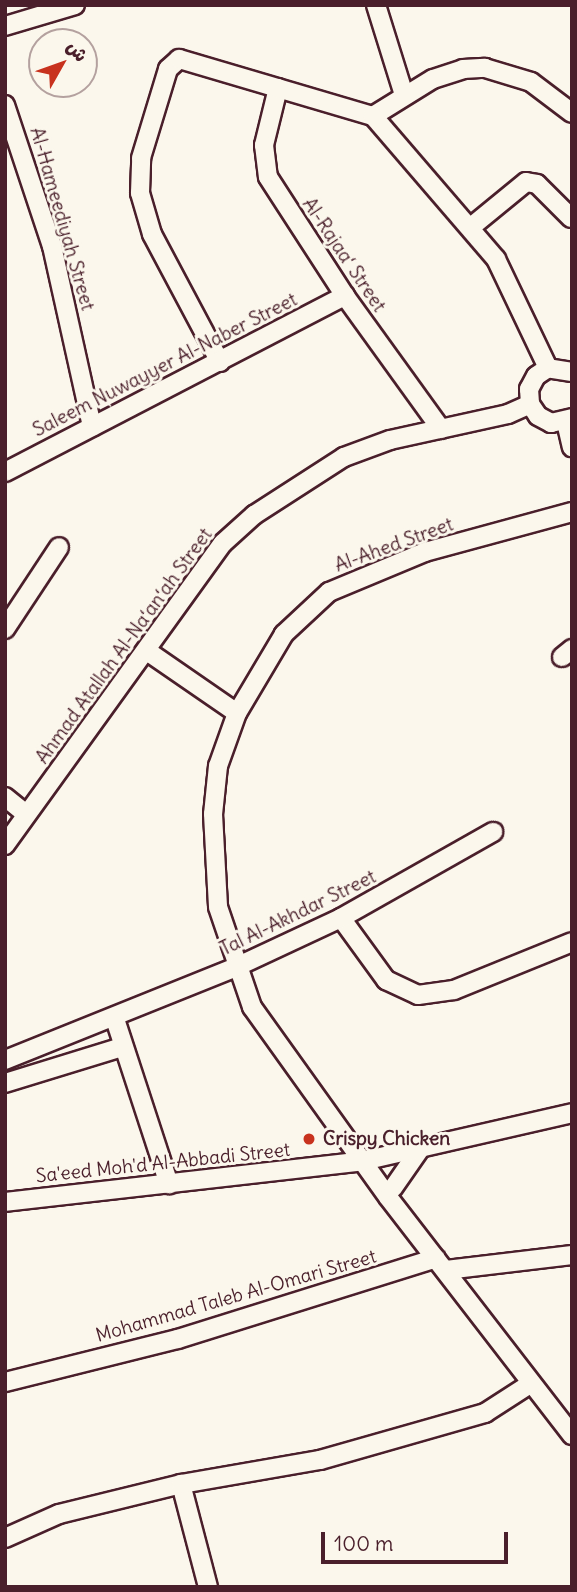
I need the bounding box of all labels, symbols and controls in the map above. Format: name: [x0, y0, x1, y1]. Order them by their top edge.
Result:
north arrow: [28, 28, 98, 98]
text: ش: [62, 35, 93, 67]
street label: Al-Hameediyah Street: [25, 125, 99, 313]
street label: Al-Rajaa‘ Street: [297, 194, 391, 316]
street label: Saleem Nuwayyer Al-Naber Street: [29, 288, 301, 442]
street label: Al-Ahed Street: [332, 513, 456, 577]
street label: Ahmad Atallah Al-Na‘an‘ah Street: [31, 524, 217, 768]
street label: Tal Al-Akhdar Street: [216, 865, 380, 961]
place label: Crispy Chicken: [323, 1128, 450, 1150]
marker: Crispy Chicken: [301, 1131, 317, 1147]
street label: Sa'eed Moh'd Al-Abbadi Street: [35, 1138, 291, 1188]
street label: Mohammad Taleb Al-Omari Street: [93, 1245, 379, 1347]
scale bar: [325, 1518, 512, 1562]
text: 100 m: [334, 1530, 393, 1557]

